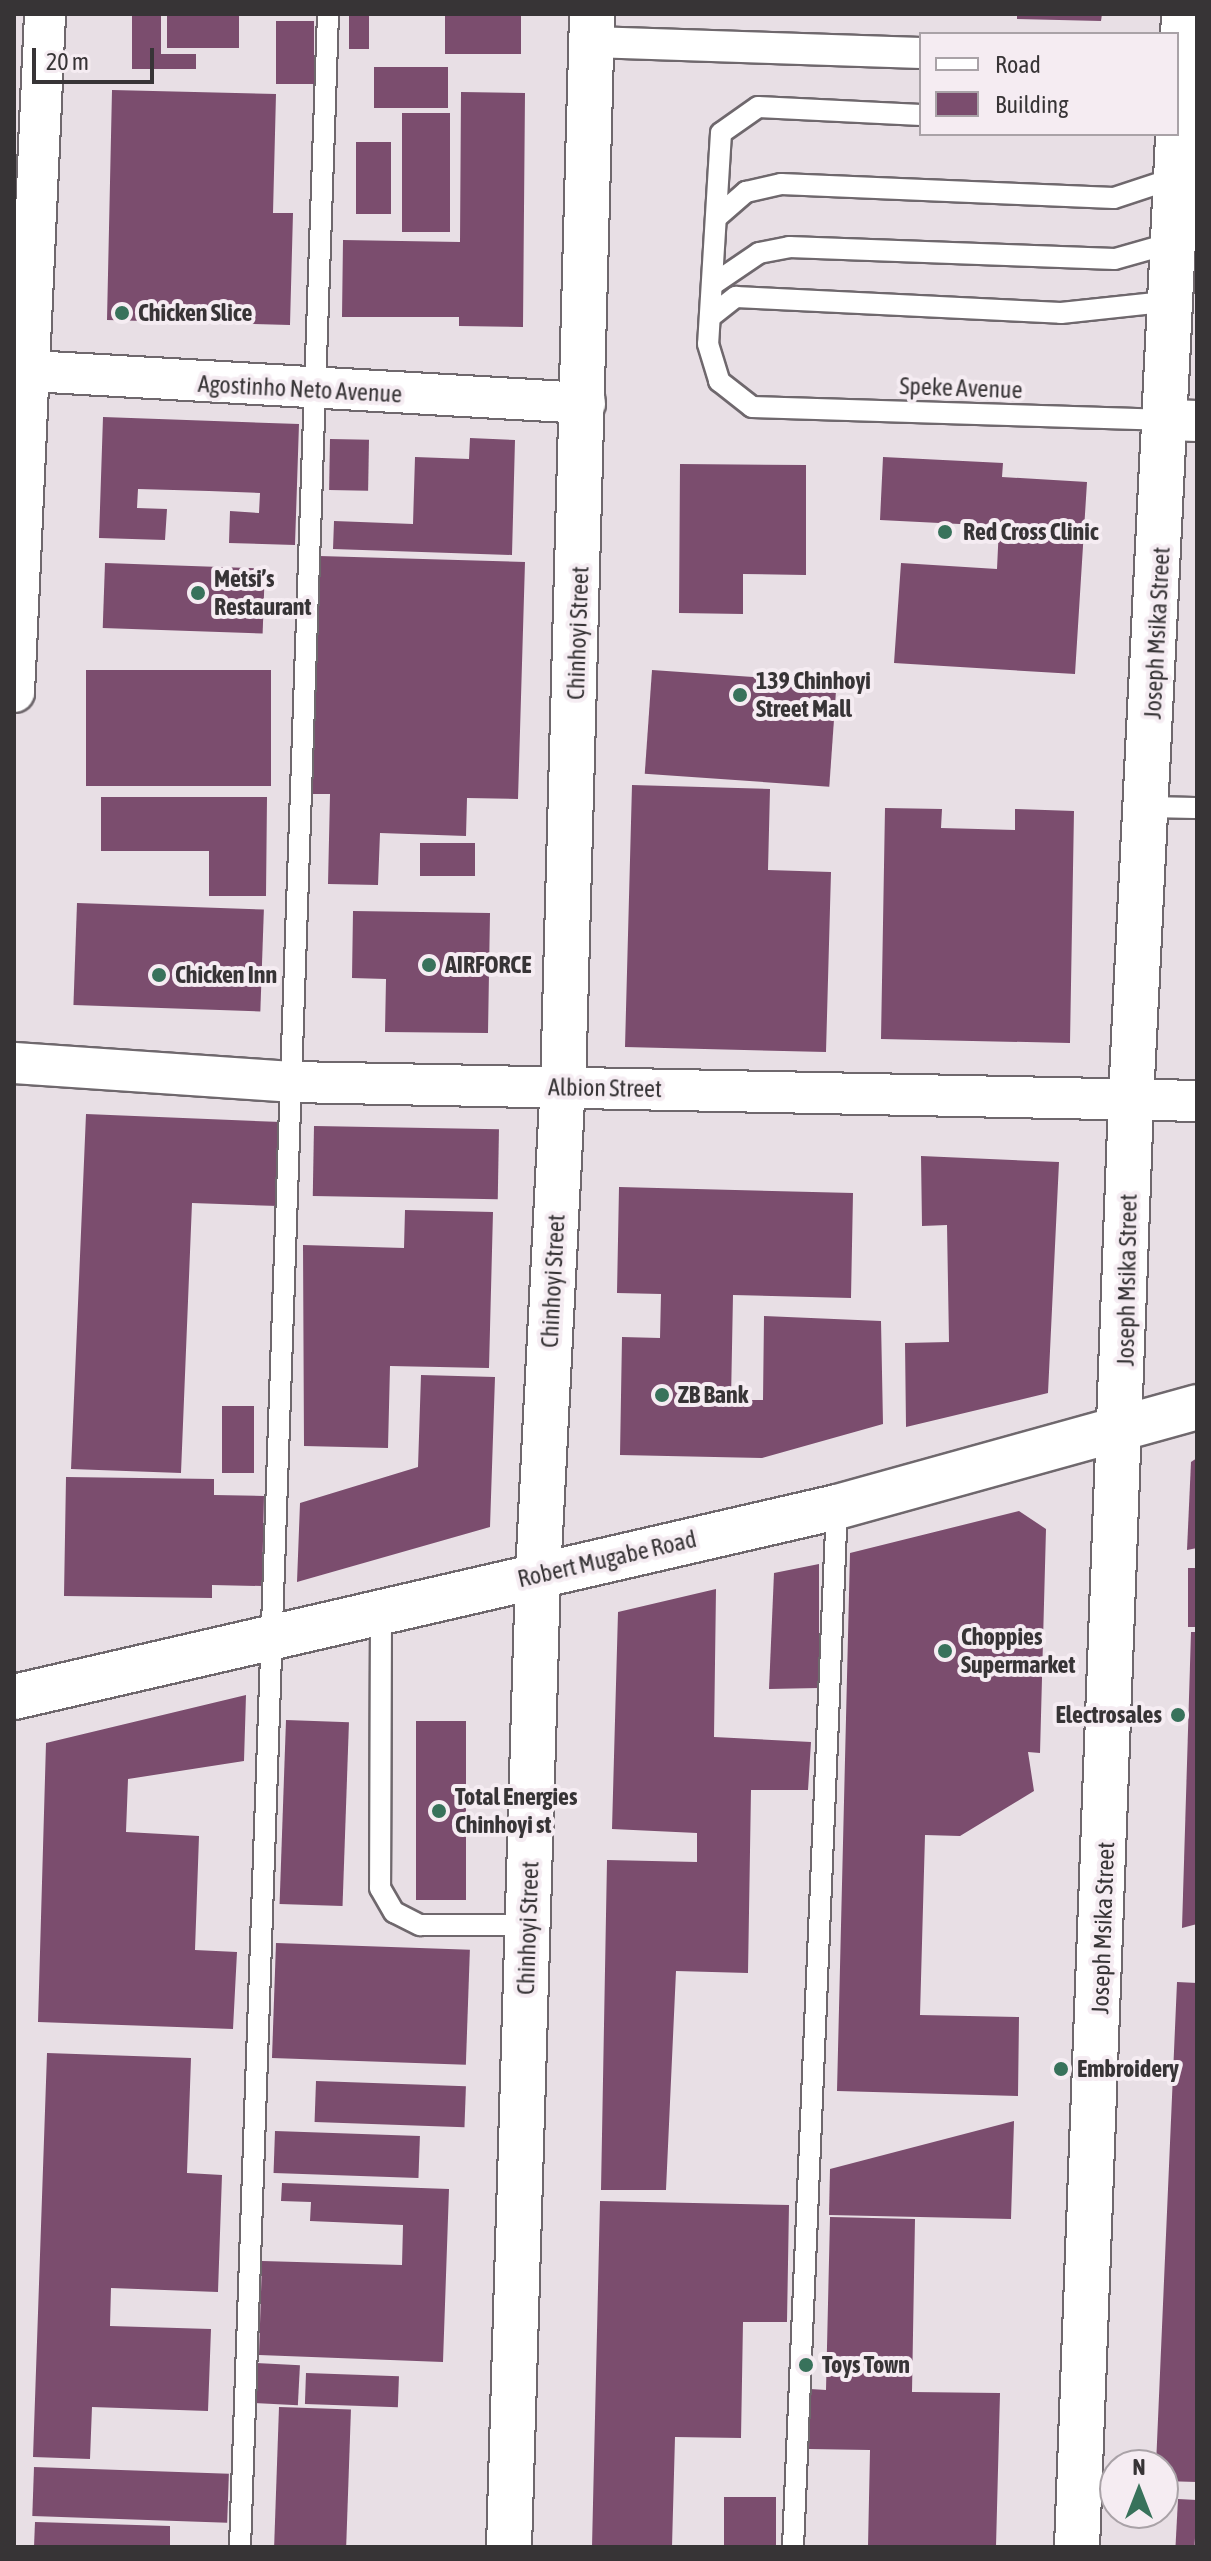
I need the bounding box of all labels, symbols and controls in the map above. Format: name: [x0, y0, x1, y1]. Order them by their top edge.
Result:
scale bar: [36, 32, 158, 82]
legend: [919, 32, 1179, 136]
text: 20 m: [46, 48, 89, 75]
text: Road: [995, 51, 1041, 78]
text: Building: [995, 91, 1068, 118]
place label: Chicken Slice: [138, 299, 252, 327]
marker: Chicken Slice: [113, 304, 131, 322]
street label: Agostinho Neto Avenue: [197, 369, 403, 409]
street label: Speke Avenue: [899, 371, 1023, 405]
place label: Red Cross Clinic: [963, 518, 1099, 546]
marker: Red Cross Clinic: [934, 521, 956, 543]
street label: Joseph Msika Street: [1138, 546, 1176, 720]
place label: Metsi’s Restaurant: [214, 565, 311, 621]
street label: Chinhoyi Street: [561, 566, 595, 700]
marker: Metsi’s Restaurant: [189, 584, 207, 602]
place label: 139 Chinhoyi Street Mall: [756, 667, 871, 723]
marker: 139 Chinhoyi Street Mall: [731, 686, 749, 704]
place label: AIRFORCE: [445, 951, 531, 979]
marker: AIRFORCE: [420, 956, 438, 974]
place label: Chicken Inn: [175, 961, 277, 989]
marker: Chicken Inn: [150, 966, 168, 984]
street label: Albion Street: [548, 1073, 662, 1103]
street label: Joseph Msika Street: [1111, 1194, 1143, 1366]
street label: Chinhoyi Street: [535, 1214, 571, 1348]
place label: ZB Bank: [678, 1381, 748, 1409]
marker: ZB Bank: [653, 1386, 671, 1404]
street label: Robert Mugabe Road: [515, 1524, 699, 1594]
place label: Choppies Supermarket: [961, 1623, 1075, 1679]
marker: Choppies Supermarket: [936, 1642, 954, 1660]
place label: Electrosales: [1056, 1701, 1162, 1729]
marker: Electrosales: [1169, 1706, 1187, 1724]
place label: Total Energies Chinhoyi st: [455, 1783, 577, 1839]
marker: Total Energies Chinhoyi st: [430, 1802, 448, 1820]
street label: Joseph Msika Street: [1086, 1841, 1120, 2015]
street label: Chinhoyi Street: [511, 1861, 545, 1995]
place label: Embroidery: [1077, 2055, 1179, 2083]
marker: Embroidery: [1052, 2060, 1070, 2078]
place label: Toys Town: [822, 2351, 910, 2379]
marker: Toys Town: [797, 2356, 815, 2374]
north arrow: [1099, 2449, 1179, 2529]
text: N: [1133, 2454, 1145, 2480]

